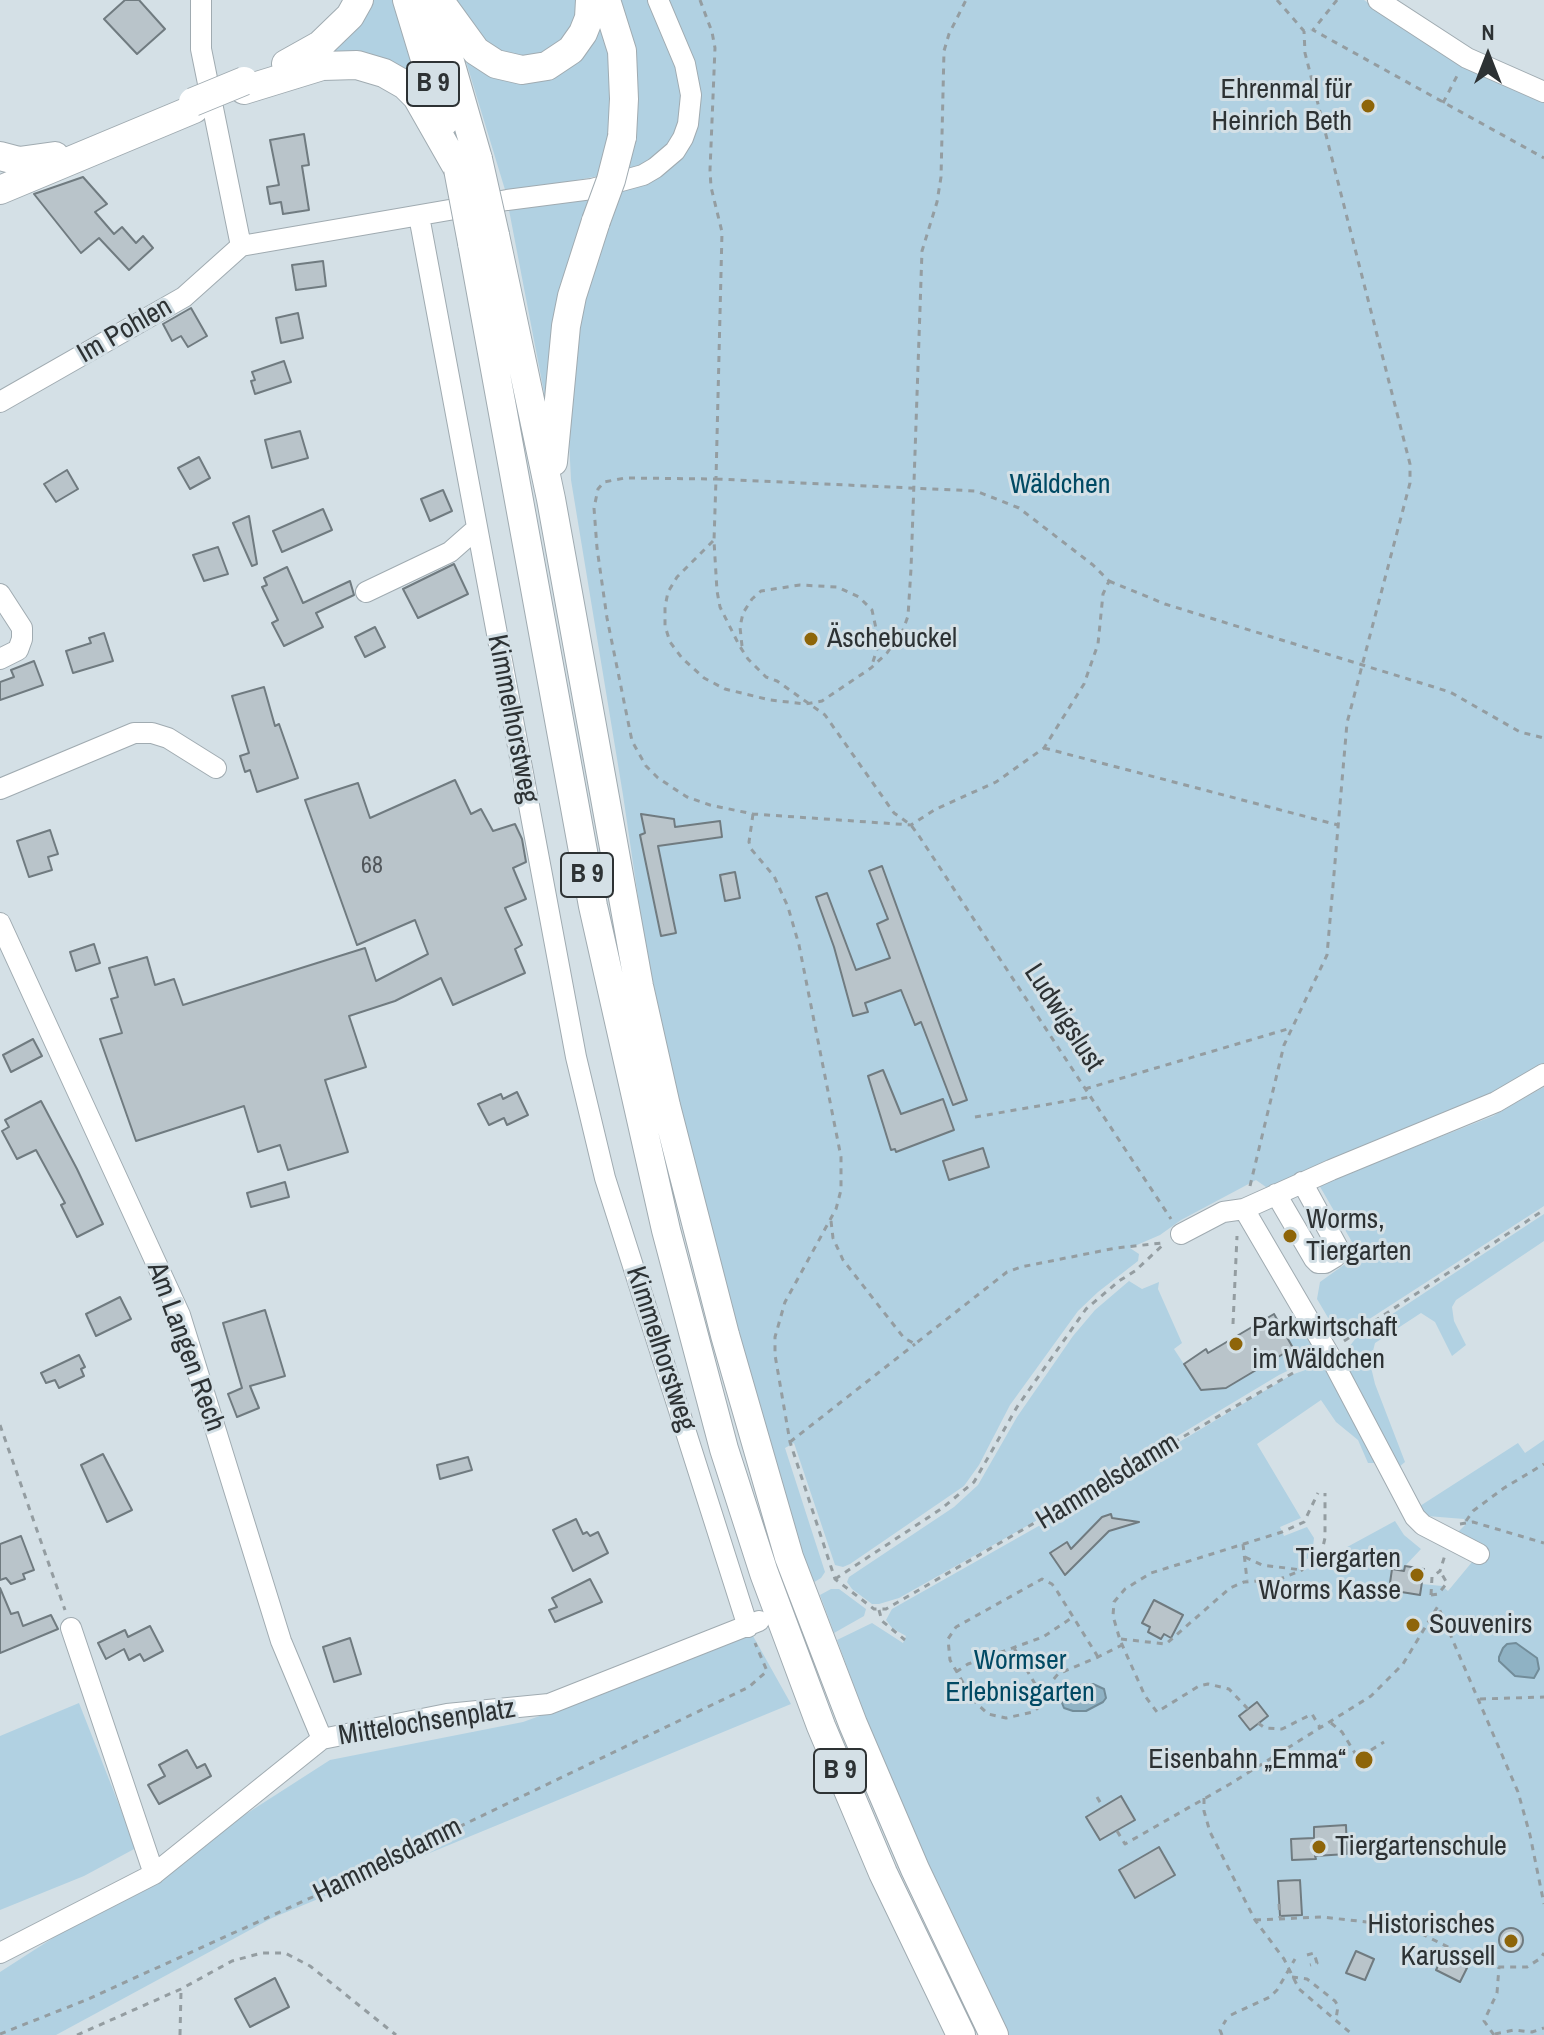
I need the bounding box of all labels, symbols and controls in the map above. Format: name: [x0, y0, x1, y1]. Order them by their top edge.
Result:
north arrow: [1448, 16, 1528, 96]
text: N: [1481, 17, 1495, 47]
road number: B 9: [407, 62, 459, 106]
place label: Ehrenmal für Heinrich Beth: [1212, 73, 1352, 139]
marker: Ehrenmal für Heinrich Beth: [1359, 97, 1377, 115]
street label: Im Pohlen: [72, 291, 178, 371]
park label: Wäldchen: [1009, 468, 1111, 502]
place label: Äschebuckel: [827, 622, 957, 656]
marker: Äschebuckel: [802, 630, 820, 648]
street label: Kimmelhorstweg: [479, 632, 545, 806]
house number: 68: [361, 853, 383, 881]
road number: B 9: [561, 853, 613, 897]
street label: Ludwigslust: [1016, 958, 1110, 1078]
place label: Worms, Tiergarten: [1306, 1203, 1411, 1269]
marker: Worms, Tiergarten: [1281, 1227, 1299, 1245]
street label: Am Langen Rech: [139, 1258, 231, 1436]
street label: Kimmelhorstweg: [618, 1263, 702, 1435]
place label: Parkwirtschaft im Wäldchen: [1252, 1311, 1397, 1377]
marker: Parkwirtschaft im Wäldchen: [1227, 1335, 1245, 1353]
street label: Hammelsdamm: [1030, 1426, 1186, 1538]
place label: Tiergarten Worms Kasse: [1259, 1542, 1401, 1608]
marker: Tiergarten Worms Kasse: [1408, 1566, 1426, 1584]
place label: Souvenirs: [1429, 1608, 1532, 1642]
marker: Souvenirs: [1404, 1616, 1422, 1634]
park label: Wormser Erlebnisgarten: [945, 1644, 1095, 1710]
street label: Mittelochsenplatz: [336, 1692, 518, 1754]
place label: Eisenbahn „Emma“: [1148, 1743, 1346, 1777]
road number: B 9: [814, 1749, 866, 1793]
marker: Eisenbahn „Emma“: [1353, 1749, 1375, 1771]
street label: Hammelsdamm: [308, 1811, 468, 1911]
place label: Tiergartenschule: [1335, 1830, 1507, 1864]
marker: Tiergartenschule: [1310, 1838, 1328, 1856]
place label: Historisches Karussell: [1367, 1908, 1495, 1974]
marker: Historisches Karussell: [1502, 1932, 1520, 1950]

